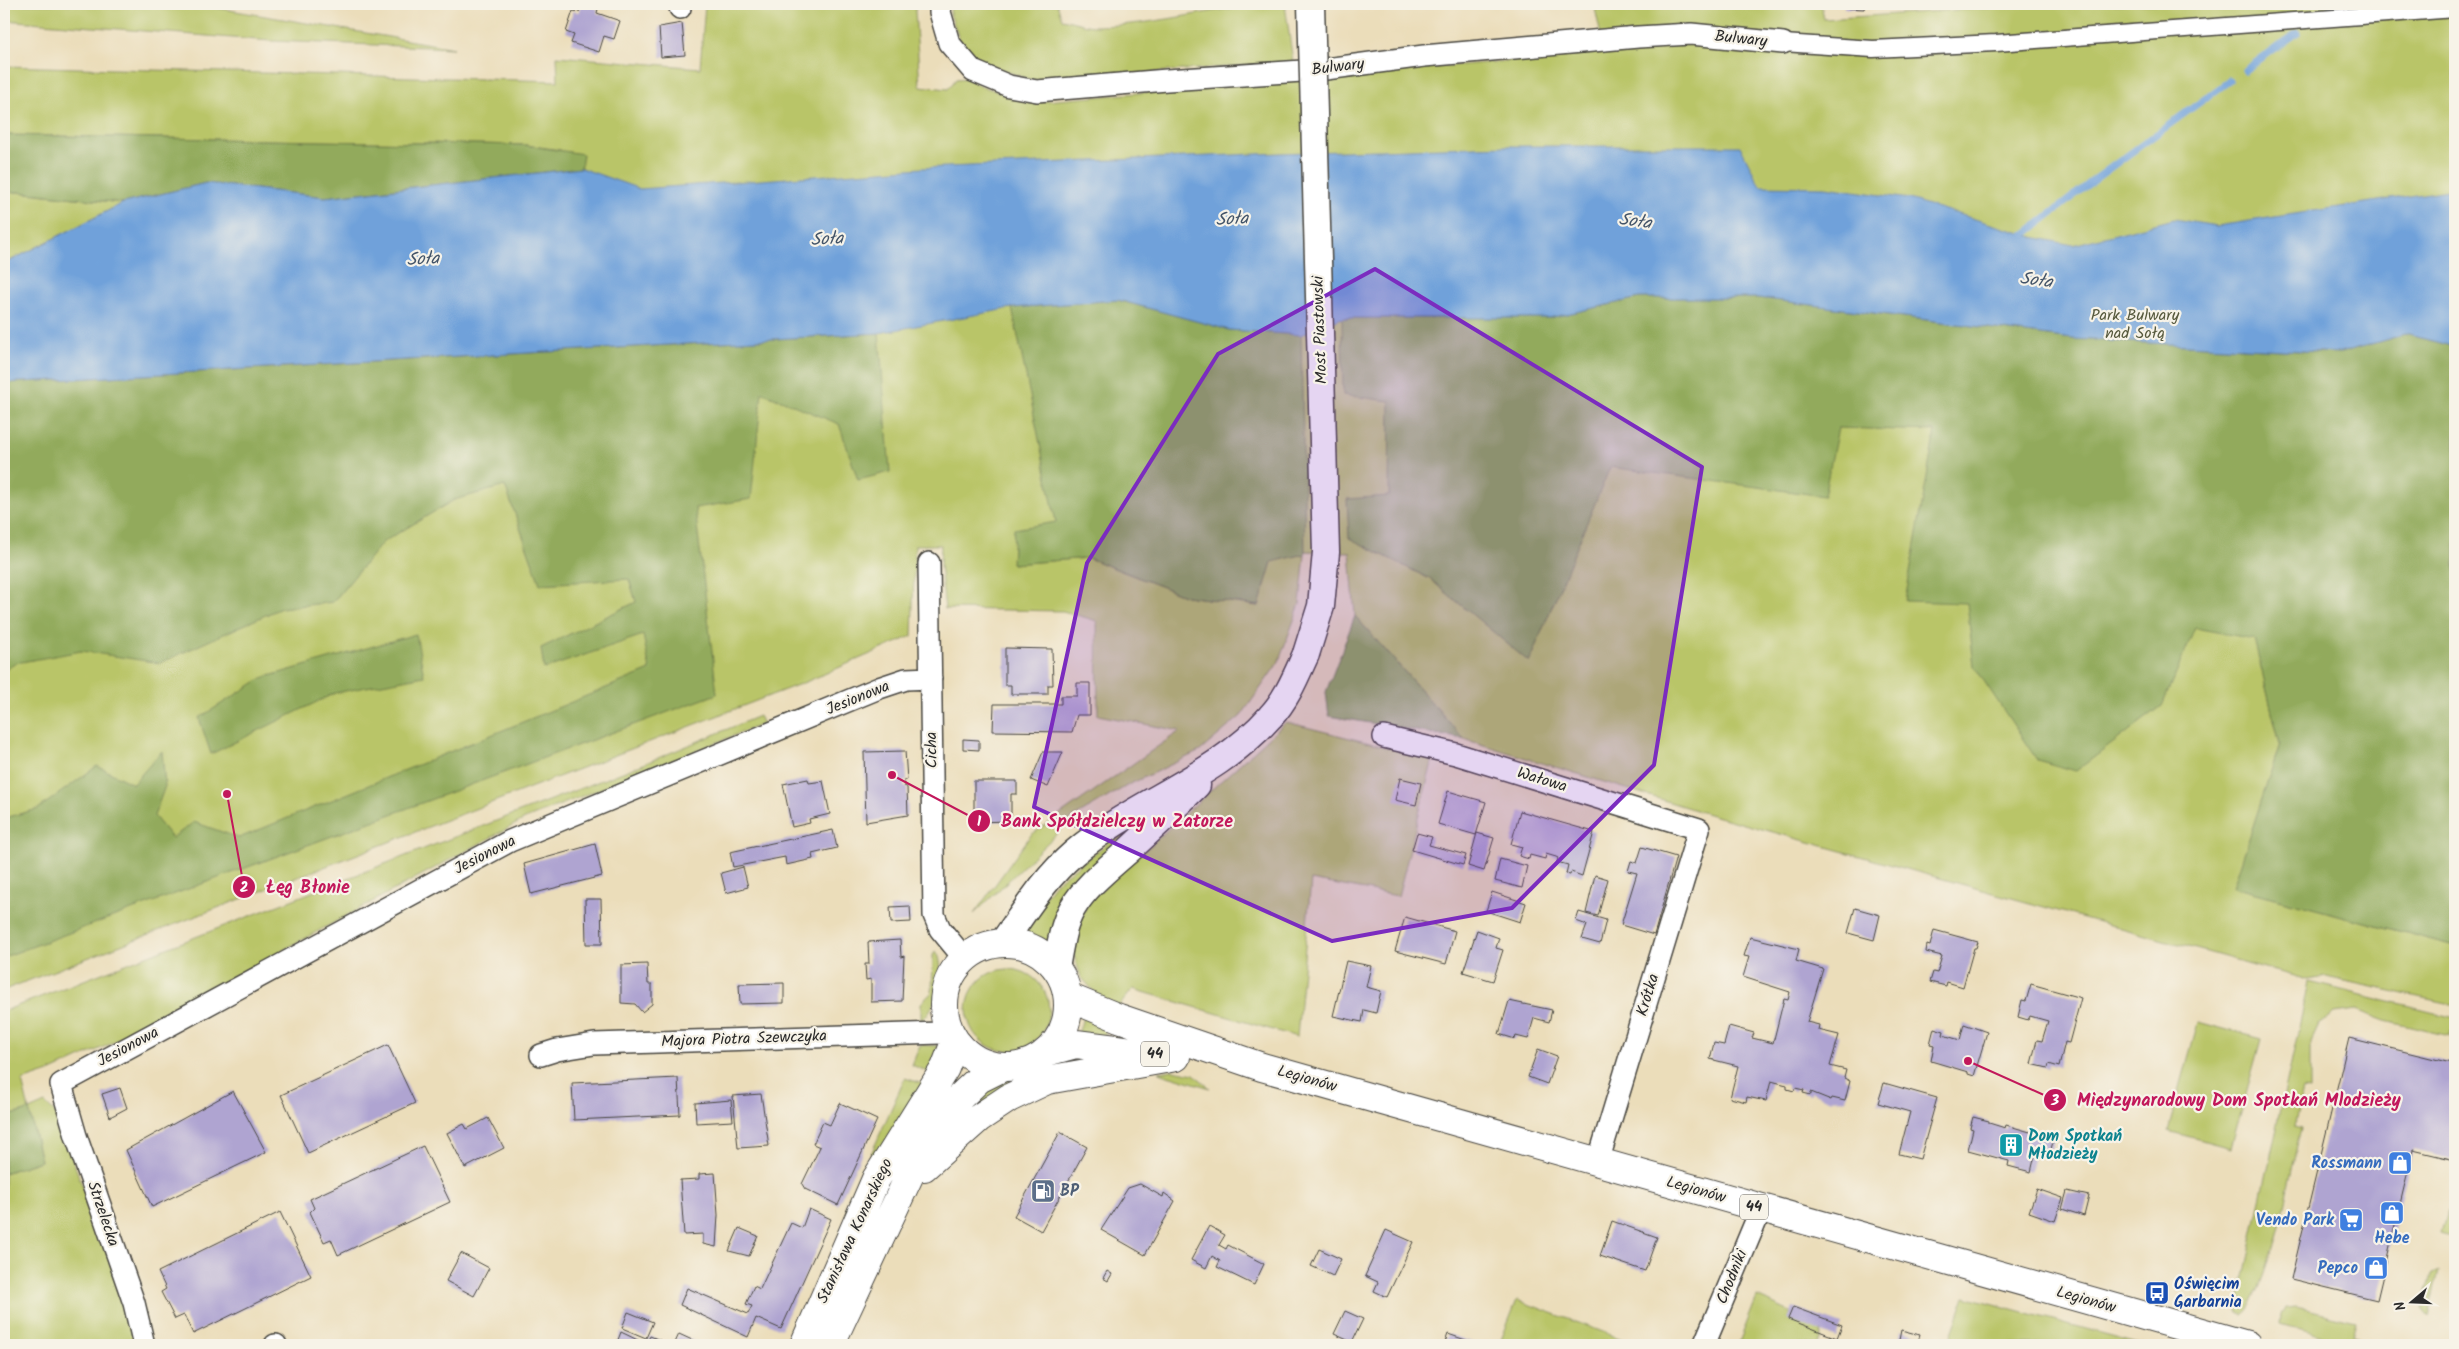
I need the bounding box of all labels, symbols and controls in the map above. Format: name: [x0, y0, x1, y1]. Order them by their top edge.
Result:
street label: Bulwary: [1713, 24, 1769, 54]
street label: Bulwary: [1310, 51, 1366, 83]
water label: Soła: [1215, 205, 1251, 235]
water label: Soła: [1617, 205, 1655, 239]
water label: Soła: [810, 225, 846, 255]
water label: Soła: [406, 245, 442, 275]
water label: Soła: [2018, 264, 2056, 298]
street label: Most Piastowski: [1306, 274, 1334, 385]
park label: Park Bulwary nad Sołą: [2091, 303, 2180, 346]
street label: Jesionowa: [822, 674, 894, 722]
street label: Cicha: [919, 731, 945, 769]
street label: Wałowa: [1514, 761, 1570, 799]
callout: Bank Spółdzielczy w Zatorze: [966, 804, 1243, 837]
text: Bank Spółdzielczy w Zatorze: [1001, 808, 1233, 837]
text: 1: [977, 810, 982, 834]
street label: Jesionowa: [450, 829, 520, 881]
callout: Łęg Błonie: [231, 870, 360, 903]
text: Łęg Błonie: [266, 874, 350, 903]
text: 2: [240, 876, 249, 900]
street label: Krótka: [1630, 971, 1666, 1019]
street label: Jesionowa: [93, 1020, 163, 1074]
street label: Majora Piotra Szewczyka: [661, 1024, 827, 1054]
road number: 44: [1141, 1042, 1169, 1066]
street label: Legionów: [1274, 1059, 1340, 1100]
callout: Międzynarodowy Dom Spotkań Mlodzieży: [2042, 1083, 2411, 1116]
text: Międzynarodowy Dom Spotkań Mlodzieży: [2077, 1087, 2402, 1116]
text: 3: [2050, 1089, 2059, 1113]
place label: Dom Spotkań Młodzieży: [2028, 1124, 2122, 1167]
building icon: Dom Spotkań Młodzieży: [1998, 1132, 2024, 1158]
shop icon: Rossmann: [2387, 1150, 2413, 1176]
place label: Rossmann: [2311, 1151, 2382, 1176]
street label: Stanisława Konarskiego: [810, 1154, 900, 1308]
street label: Legionów: [1663, 1170, 1729, 1211]
street label: Strzelecka: [80, 1178, 126, 1250]
fuel station icon: BP: [1030, 1178, 1056, 1204]
place label: BP: [1060, 1179, 1080, 1204]
road number: 44: [1740, 1194, 1768, 1220]
shop icon: Hebe: [2379, 1200, 2405, 1226]
supermarket icon: Vendo Park: [2338, 1207, 2364, 1233]
place label: Vendo Park: [2256, 1208, 2335, 1233]
place label: Hebe: [2374, 1226, 2410, 1251]
street label: Chodniki: [1710, 1245, 1755, 1308]
shop icon: Pepco: [2363, 1255, 2389, 1281]
place label: Pepco: [2318, 1256, 2358, 1281]
place label: Oświęcim Garbarnia: [2174, 1272, 2242, 1315]
north arrow: [2386, 1276, 2436, 1326]
street label: Legionów: [2053, 1280, 2119, 1321]
bus stop icon: Oświęcim Garbarnia: [2144, 1280, 2170, 1306]
text: N: [2389, 1298, 2412, 1314]

